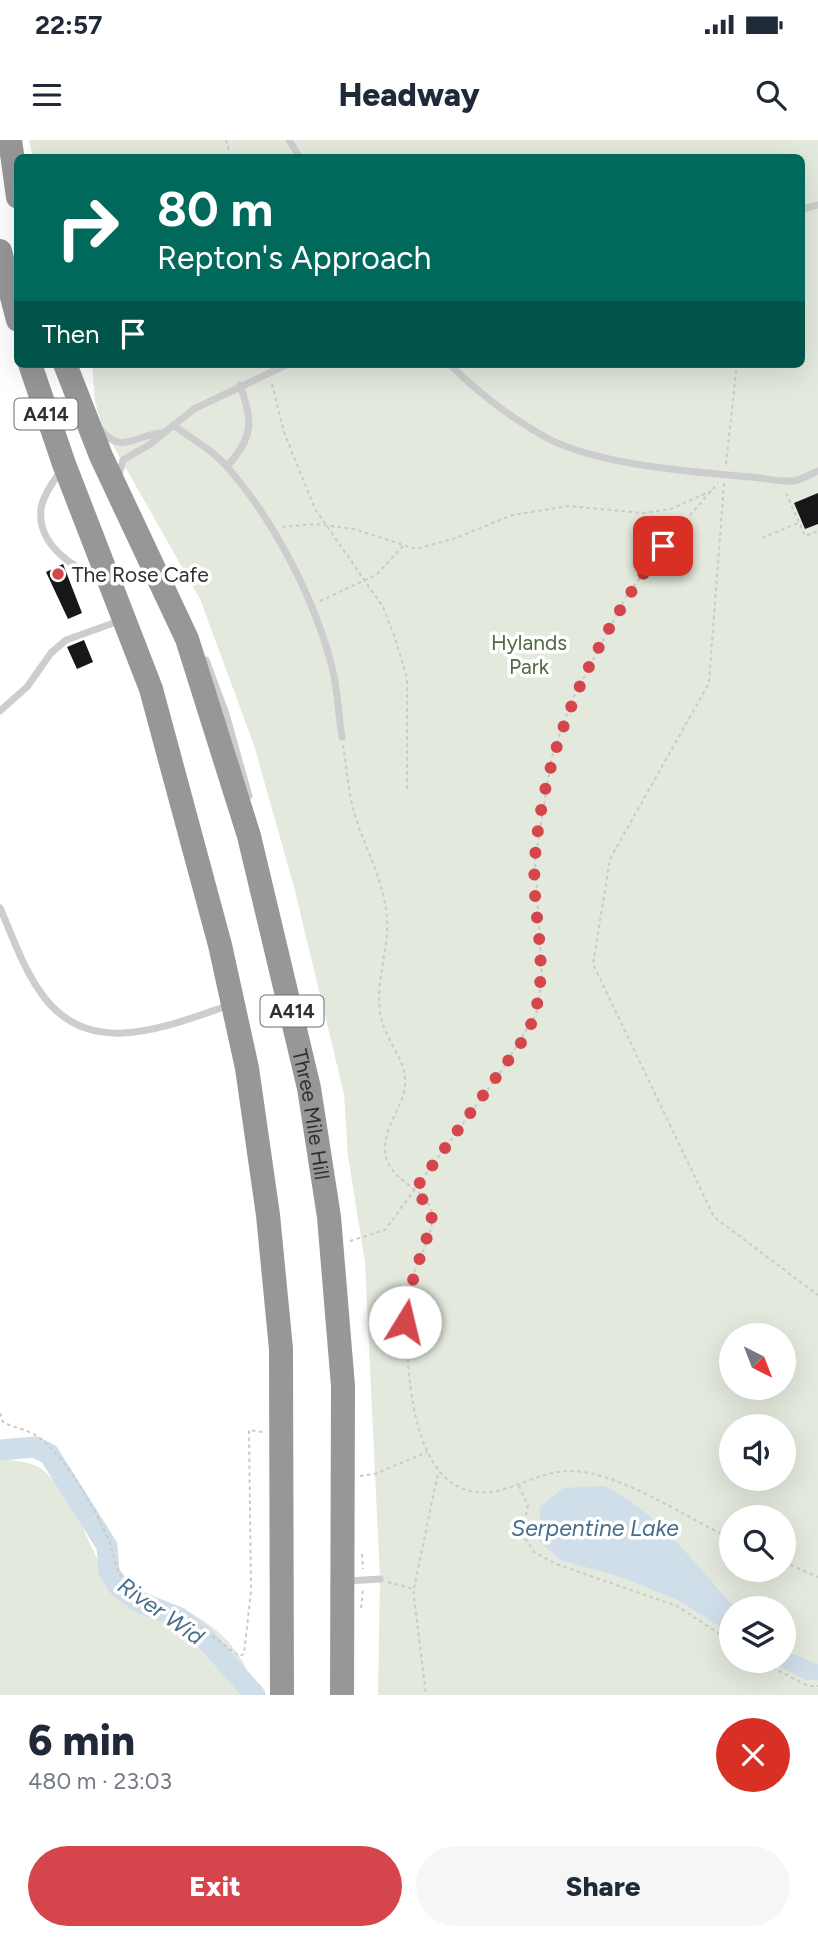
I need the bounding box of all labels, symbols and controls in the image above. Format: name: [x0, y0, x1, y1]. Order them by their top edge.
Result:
text: 22:57: [35, 9, 103, 41]
icon: menu: [28, 76, 66, 114]
text: Headway: [338, 76, 480, 114]
icon: search: [752, 76, 790, 114]
text: 80 m: [157, 179, 273, 238]
icon: right: [42, 182, 133, 273]
text: Repton's Approach: [157, 239, 431, 277]
icon: arrive: [114, 315, 152, 353]
text: Then: [42, 318, 100, 350]
road number: A414: [14, 398, 78, 430]
pin: [633, 516, 693, 576]
icon: arrive: [644, 527, 682, 565]
place label: The Rose Cafe: [72, 562, 209, 587]
marker: The Rose Cafe: [50, 566, 66, 582]
park label: Hylands Park: [491, 630, 567, 679]
road number: A414: [260, 996, 324, 1026]
street label: Three Mile Hill: [288, 1046, 336, 1181]
position arrow: [368, 1285, 442, 1359]
north arrow: [719, 1323, 796, 1400]
map controls: [719, 1323, 796, 1673]
button: sound: [719, 1414, 796, 1491]
button: search: [719, 1505, 796, 1582]
water label: Serpentine Lake: [511, 1514, 679, 1542]
water label: River Wid: [113, 1571, 210, 1651]
button: layers: [719, 1596, 796, 1673]
text: 6 min: [28, 1715, 135, 1766]
button: close: [716, 1718, 790, 1792]
text: 480 m · 23:03: [28, 1767, 172, 1795]
button: Exit: [28, 1846, 402, 1926]
button: Share: [416, 1846, 790, 1926]

